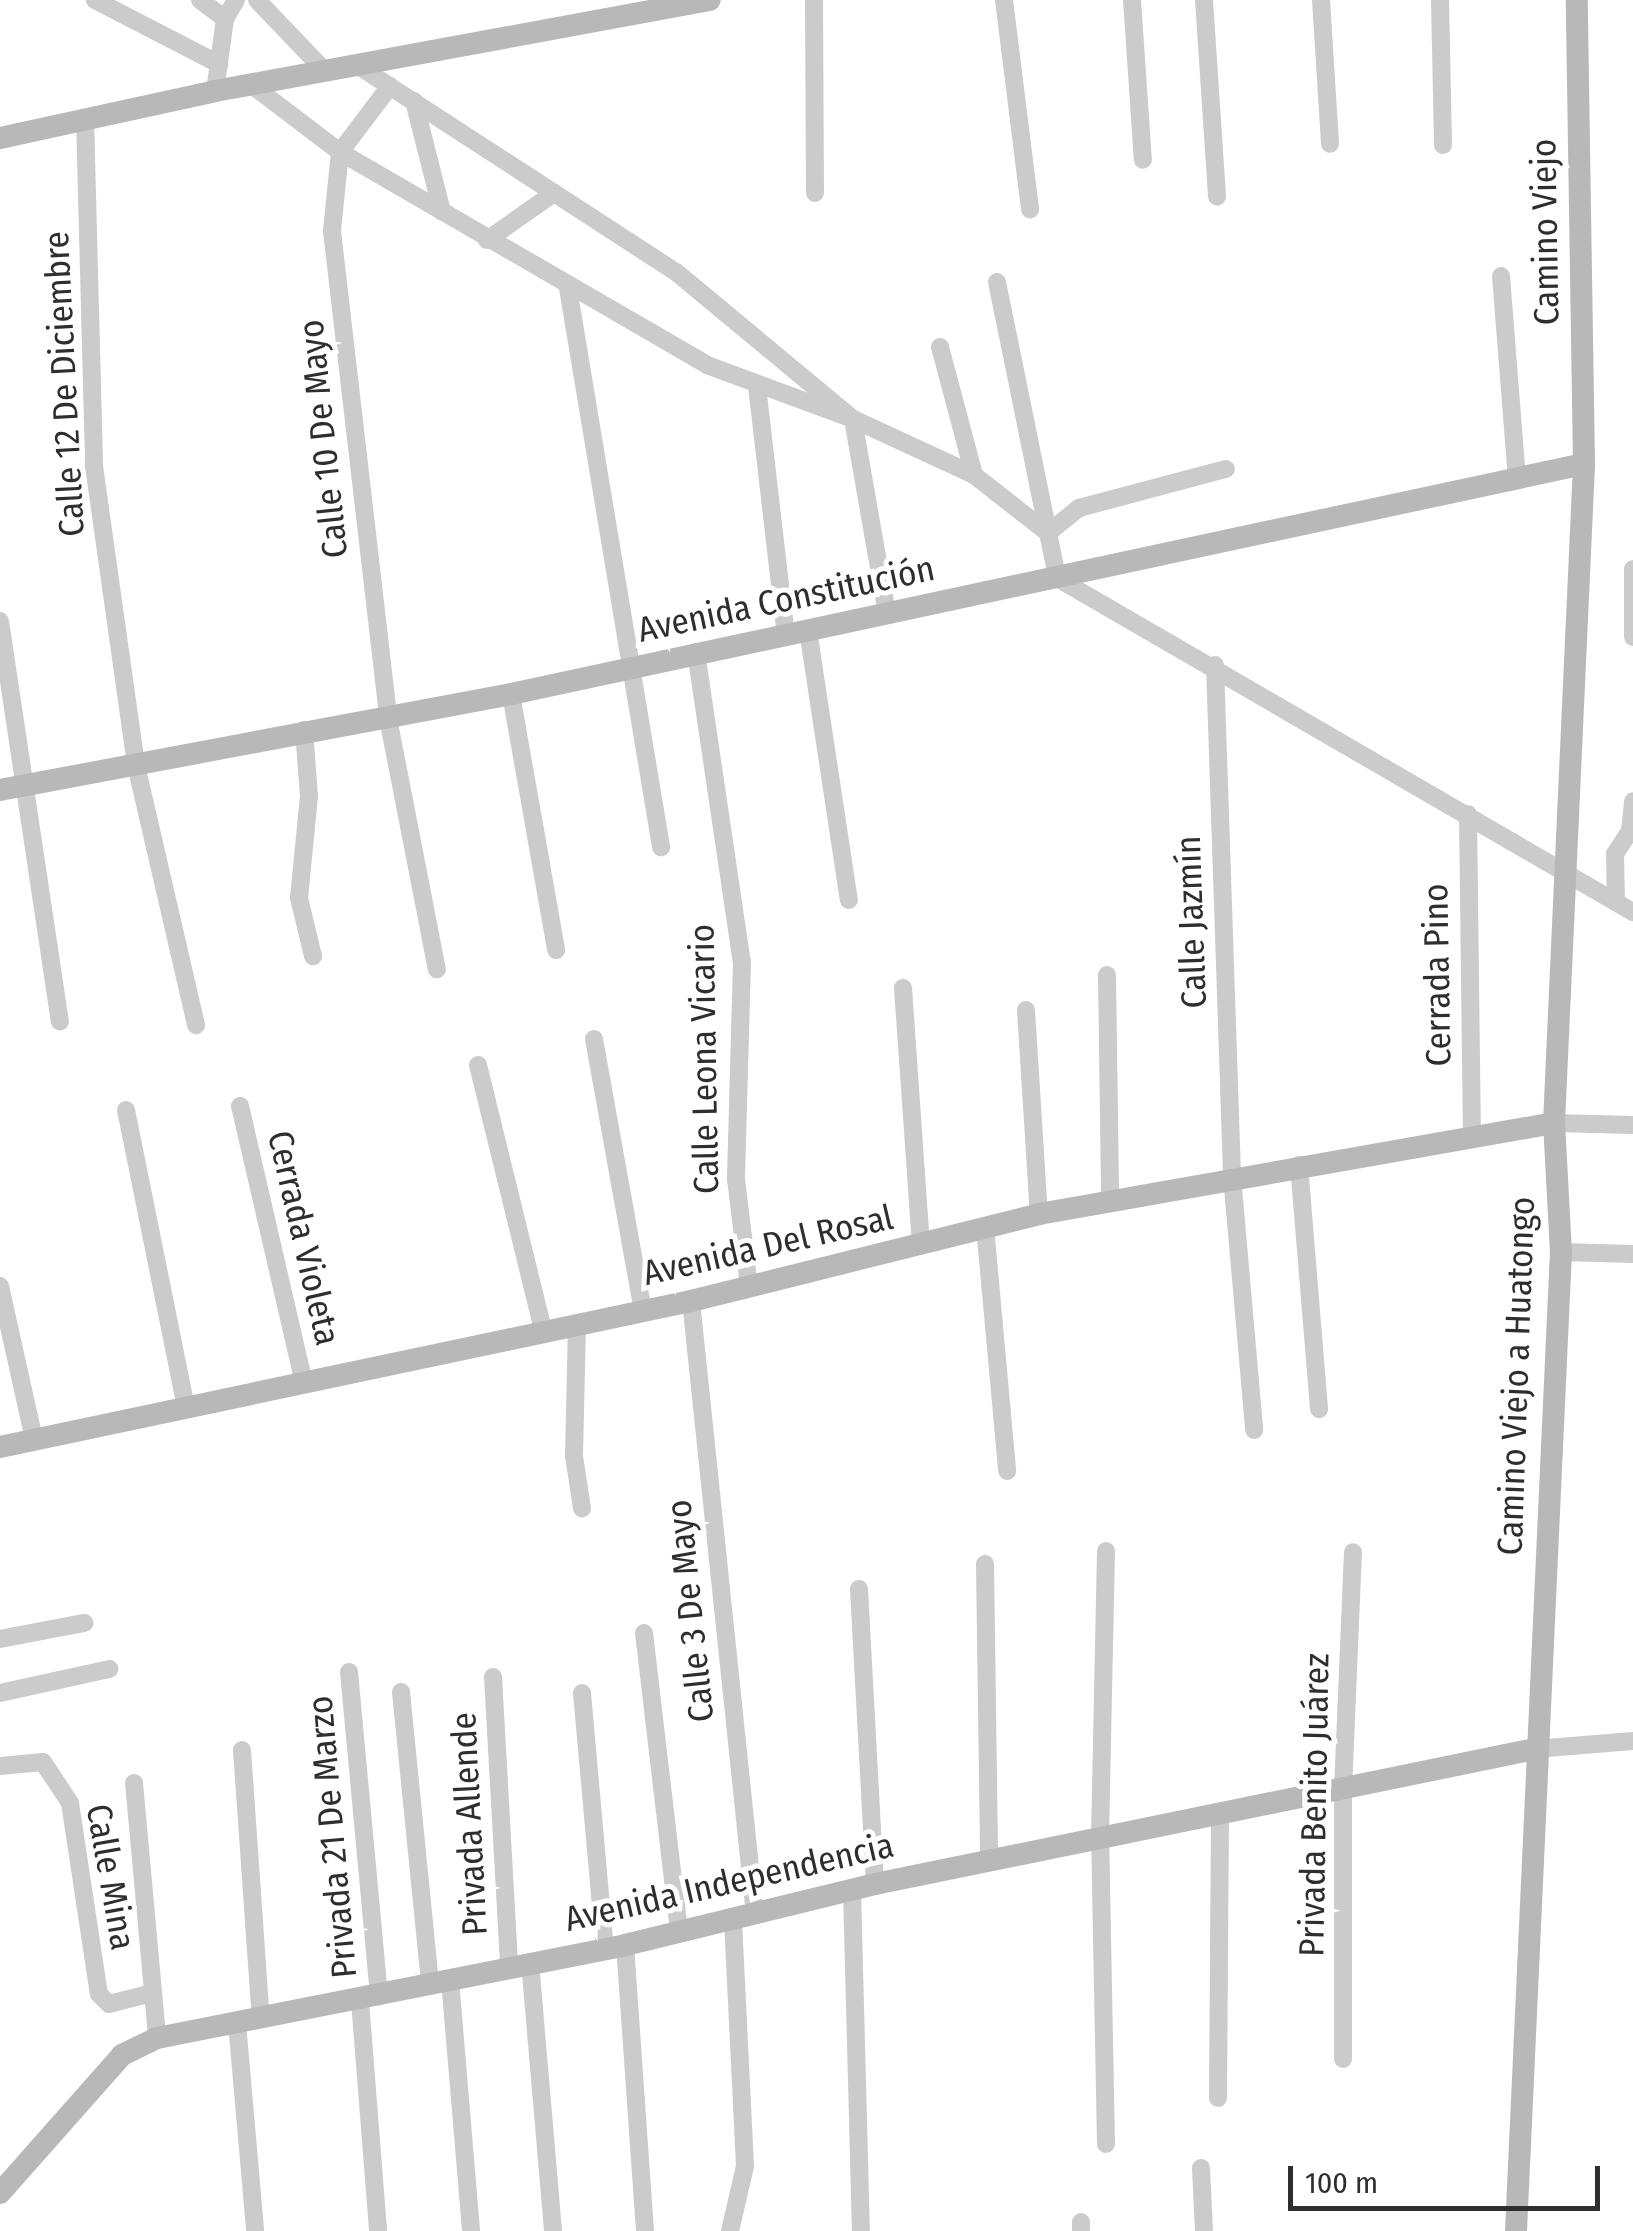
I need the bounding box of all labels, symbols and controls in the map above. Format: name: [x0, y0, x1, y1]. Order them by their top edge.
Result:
street label: Camino Viejo: [1522, 138, 1568, 326]
street label: Calle 12 De Diciembre: [35, 230, 93, 538]
street label: Calle 10 De Mayo: [290, 318, 356, 560]
street label: Avenida Constitución: [634, 547, 938, 651]
street label: Calle Jazmín: [1167, 835, 1215, 1009]
street label: Cerrada Pino: [1414, 883, 1460, 1067]
street label: Calle Leona Vicario: [681, 924, 727, 1194]
street label: Cerrada Violeta: [259, 1127, 349, 1349]
street label: Avenida Del Rosal: [639, 1196, 897, 1294]
street label: Camino Viejo a Huatongo: [1489, 1196, 1543, 1556]
street label: Calle 3 De Mayo: [657, 1498, 723, 1724]
street label: Privada Benito Juárez: [1290, 1653, 1338, 1957]
street label: Privada 21 De Marzo: [299, 1694, 365, 1980]
street label: Privada Allende: [442, 1711, 496, 1937]
street label: Calle Mina: [78, 1801, 144, 1953]
street label: Avenida Independencia: [561, 1824, 897, 1940]
scale bar: [1293, 2146, 1606, 2208]
text: 100 m: [1305, 2165, 1378, 2201]

